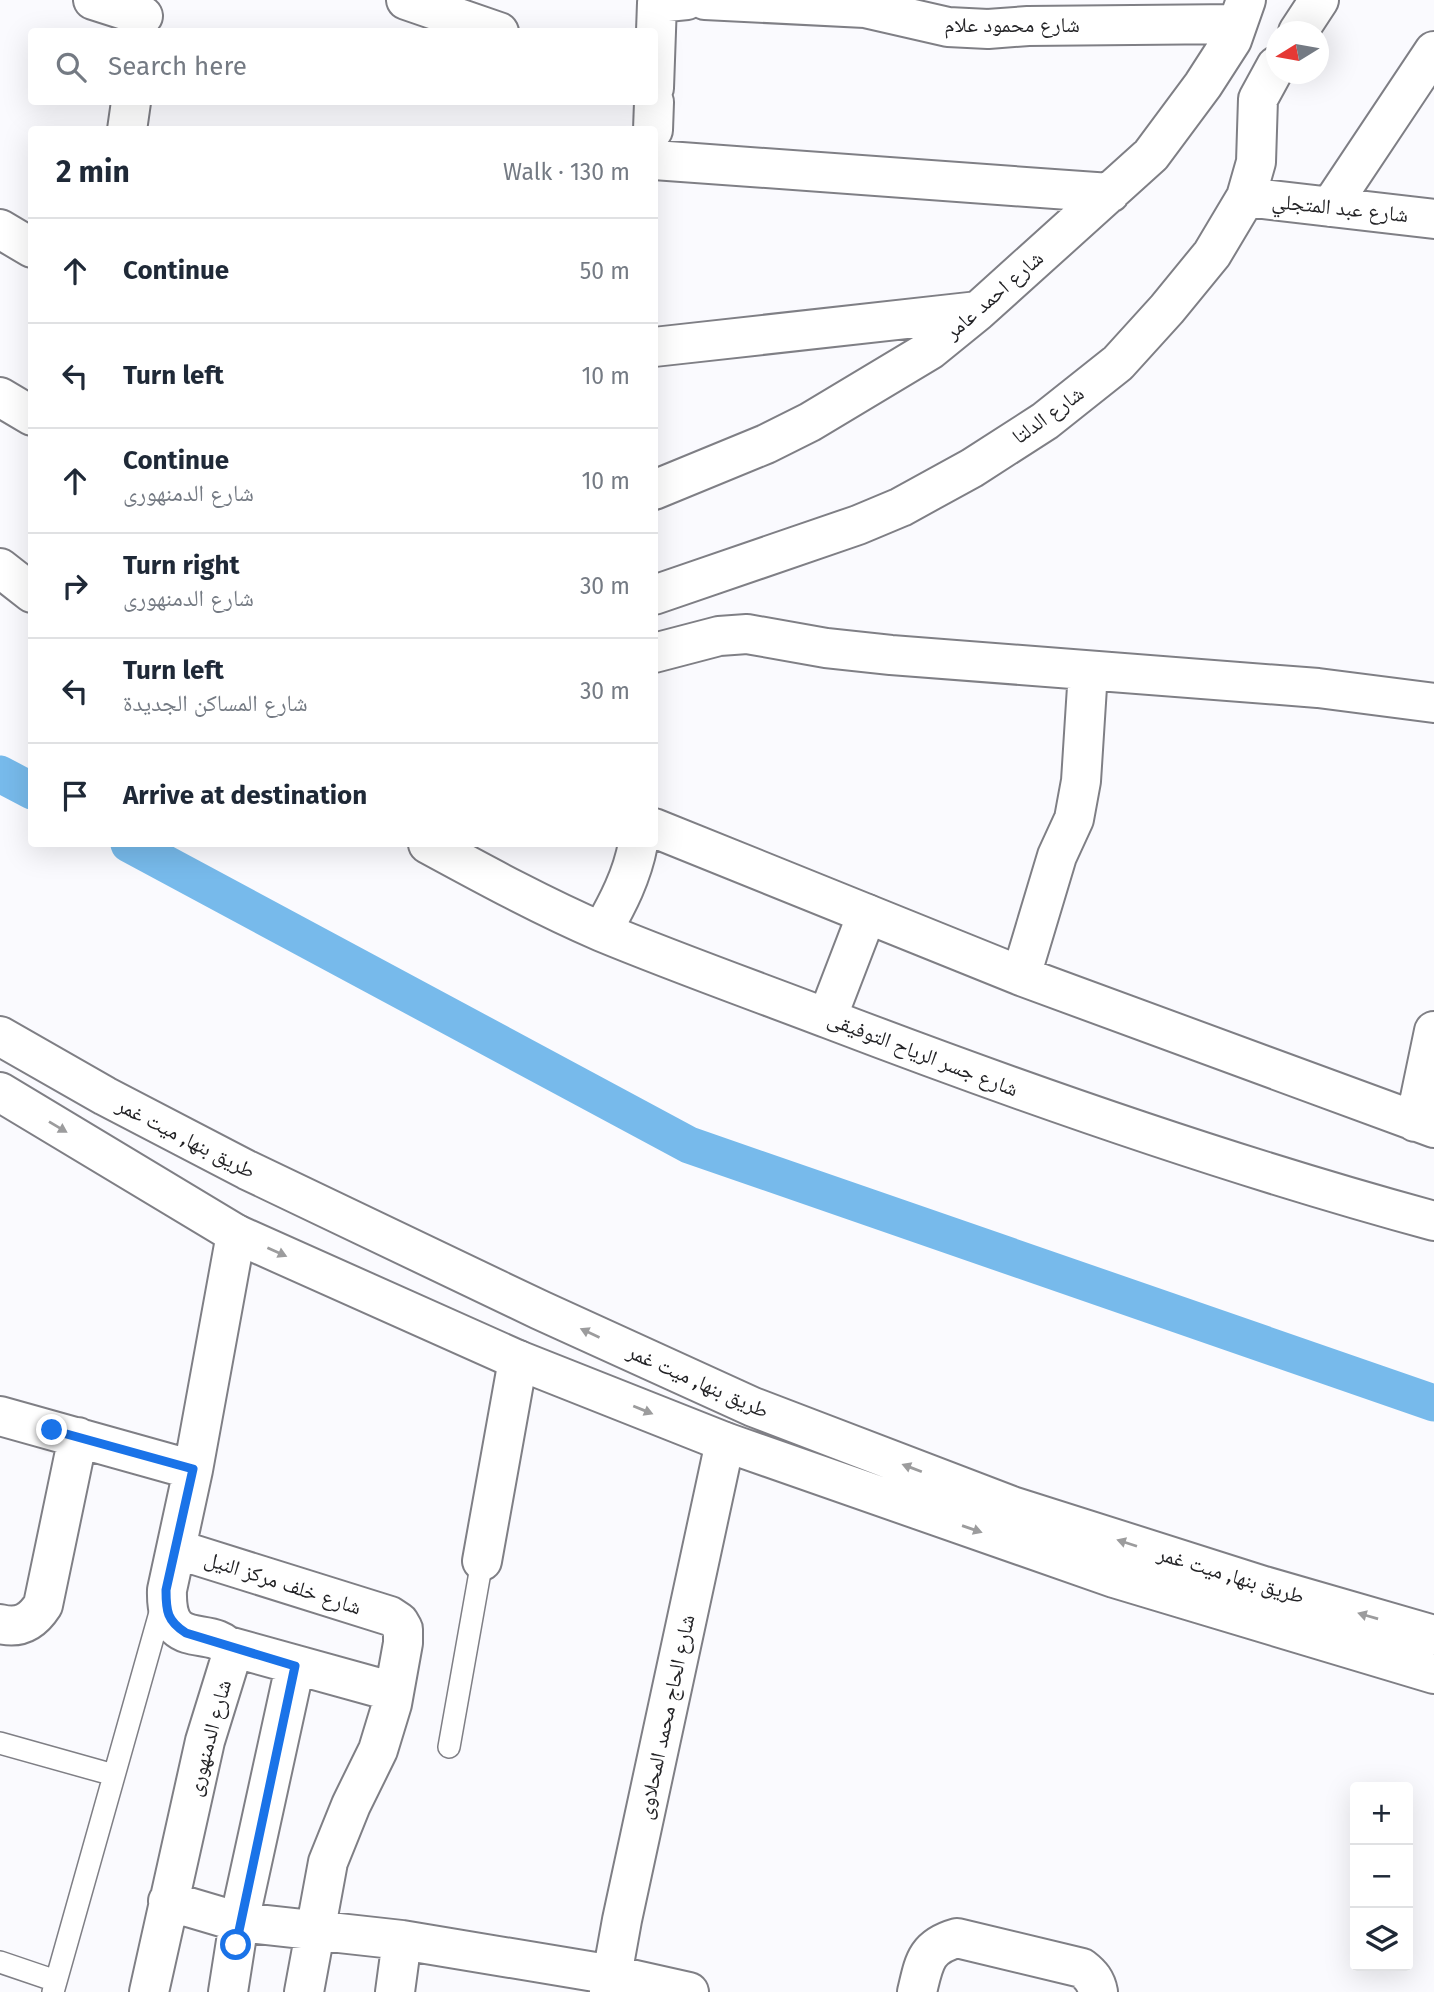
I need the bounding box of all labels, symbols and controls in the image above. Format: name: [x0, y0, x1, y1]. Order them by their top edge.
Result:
street label: شارع محمود علام: [944, 12, 1080, 39]
north arrow: [1266, 21, 1329, 84]
search box: [28, 28, 658, 105]
icon: search: [52, 48, 90, 86]
text: Search here: [108, 51, 247, 82]
text: 2 min: [56, 154, 130, 190]
text: Walk · 130 m: [503, 158, 630, 186]
street label: شارع عبد المتجلي: [1270, 188, 1409, 231]
street label: شارع احمد عامر: [939, 245, 1049, 345]
icon: ahead: [56, 252, 94, 290]
text: Continue: [123, 255, 229, 286]
text: 50 m: [580, 257, 630, 285]
icon: left: [56, 357, 94, 395]
text: Turn left: [123, 360, 224, 391]
text: 10 m: [581, 362, 630, 390]
street label: شارع الدلتا: [1007, 380, 1089, 450]
text: Continue: [123, 445, 229, 476]
icon: ahead: [56, 462, 94, 500]
text: 10 m: [581, 467, 630, 495]
text: شارع الدمنهورى: [123, 479, 254, 507]
text: Turn right: [123, 550, 240, 581]
icon: right: [56, 567, 94, 605]
text: 30 m: [580, 572, 630, 600]
text: شارع الدمنهورى: [123, 584, 254, 612]
text: Turn left: [123, 655, 224, 686]
icon: left: [56, 672, 94, 710]
text: 30 m: [580, 677, 630, 705]
text: شارع المساكن الجديدة: [123, 689, 308, 717]
icon: arrive: [56, 777, 94, 815]
text: Arrive at destination: [123, 780, 367, 811]
street label: شارع جسر الرياح التوفيقى: [824, 1006, 1022, 1102]
street label: طريق بنها, ميت غمر: [111, 1091, 260, 1184]
one-way arrow: [49, 1121, 68, 1133]
one-way arrow: [267, 1246, 287, 1258]
one-way arrow: [580, 1327, 600, 1339]
street label: طريق بنها, ميت غمر: [622, 1338, 773, 1424]
one-way arrow: [633, 1404, 654, 1415]
route end: [36, 1414, 67, 1445]
one-way arrow: [902, 1462, 923, 1473]
one-way arrow: [962, 1524, 983, 1535]
one-way arrow: [1117, 1537, 1138, 1547]
street label: طريق بنها, ميت غمر: [1154, 1540, 1308, 1610]
street label: شارع خلف مركز النيل: [201, 1545, 365, 1621]
one-way arrow: [1357, 1610, 1379, 1621]
street label: شارع الحاج محمد المحلاوى: [632, 1612, 700, 1822]
street label: شارع الدمنهورى: [181, 1677, 237, 1799]
map controls: [1350, 1782, 1413, 1971]
button: +: [1350, 1782, 1413, 1845]
button: −: [1350, 1845, 1413, 1908]
button: layers: [1350, 1908, 1413, 1971]
route start: [220, 1929, 251, 1960]

